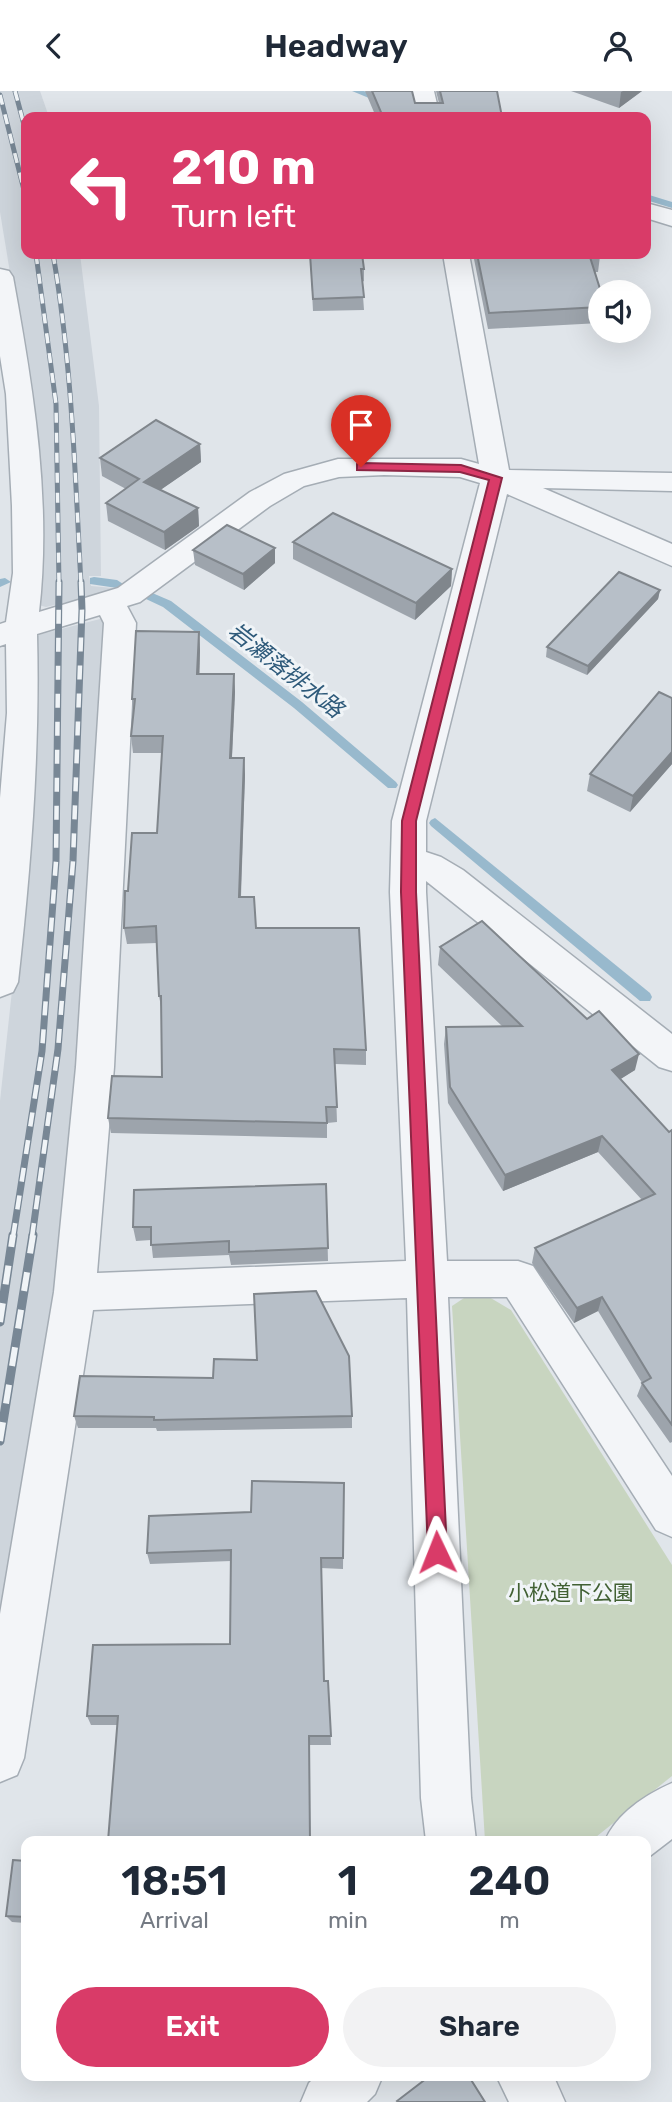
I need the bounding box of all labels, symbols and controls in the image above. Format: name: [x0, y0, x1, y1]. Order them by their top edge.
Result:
icon: back: [35, 27, 73, 65]
text: Headway: [264, 27, 408, 65]
icon: person: [599, 27, 637, 65]
text: 210 m: [171, 138, 316, 196]
icon: left: [56, 140, 147, 231]
text: Turn left: [171, 197, 296, 235]
map controls: [588, 280, 651, 343]
button: sound: [588, 280, 651, 343]
pin: [331, 395, 391, 467]
icon: arrive: [342, 406, 380, 444]
water label: 岩瀬落排水路: [223, 616, 351, 725]
position arrow: [400, 1515, 474, 1589]
park label: 小松道下公園: [508, 1580, 634, 1605]
text: 18:51: [121, 1856, 228, 1906]
text: 1: [338, 1856, 358, 1906]
text: 240: [468, 1856, 551, 1906]
text: Arrival: [140, 1906, 209, 1934]
text: min: [328, 1906, 368, 1934]
text: m: [499, 1906, 520, 1934]
button: Exit: [56, 1987, 329, 2067]
button: Share: [343, 1987, 616, 2067]

